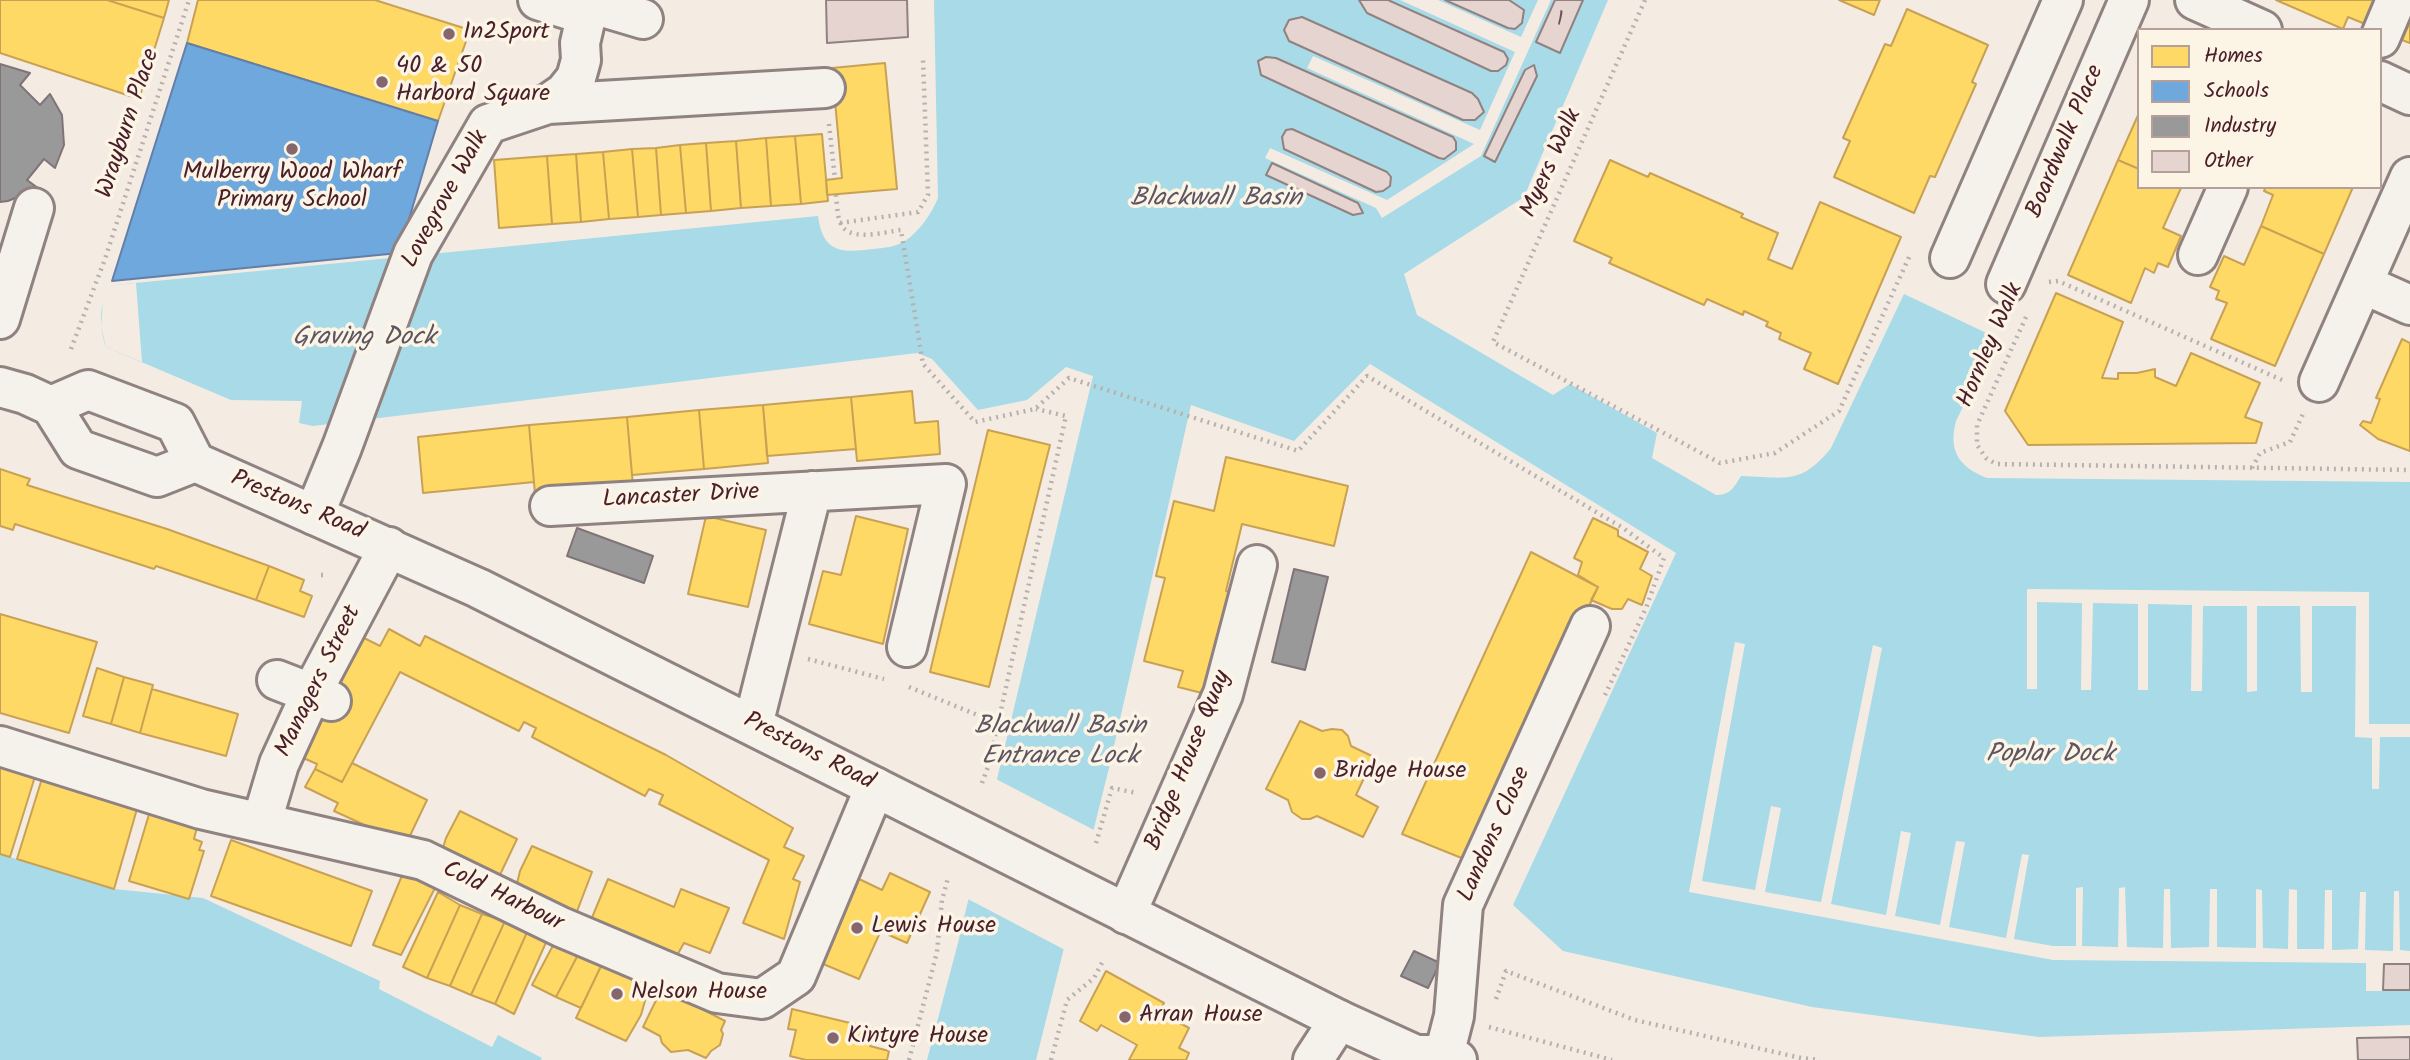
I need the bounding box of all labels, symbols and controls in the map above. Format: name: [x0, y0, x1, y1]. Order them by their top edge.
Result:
house number: 1: [1557, 8, 1563, 34]
place label: In2Sport: [463, 20, 549, 48]
marker: In2Sport: [441, 26, 457, 42]
legend: [2137, 28, 2382, 189]
text: Homes: [2204, 40, 2263, 73]
street label: Wrayburn Place: [92, 46, 168, 202]
place label: 40 & 50 Harbord Square: [396, 54, 550, 110]
street label: Boardwalk Place: [2022, 61, 2112, 223]
marker: 40 & 50 Harbord Square: [374, 74, 390, 90]
text: Schools: [2204, 75, 2269, 108]
street label: Myers Walk: [1516, 105, 1590, 223]
text: Industry: [2204, 110, 2276, 143]
street label: Lovegrove Walk: [397, 126, 497, 274]
marker: Mulberry Wood Wharf Primary School: [284, 141, 300, 157]
text: Other: [2204, 145, 2253, 178]
place label: Mulberry Wood Wharf Primary School: [183, 160, 401, 216]
water label: Blackwall Basin: [1130, 185, 1302, 217]
street label: Hornley Walk: [1953, 279, 2031, 413]
water label: Graving Dock: [293, 324, 435, 356]
street label: Prestons Road: [226, 466, 368, 548]
street label: Lancaster Drive: [602, 480, 760, 516]
street label: Managers Street: [271, 601, 369, 763]
street label: Bridge House Quay: [1141, 667, 1239, 855]
street label: Prestons Road: [738, 708, 878, 798]
water label: Blackwall Basin Entrance Lock: [974, 713, 1146, 774]
water label: Poplar Dock: [1986, 741, 2114, 773]
place label: Bridge House: [1334, 759, 1466, 787]
street label: Landons Close: [1453, 763, 1539, 907]
marker: Bridge House: [1312, 765, 1328, 781]
street label: Cold Harbour: [437, 856, 567, 940]
place label: Lewis House: [871, 914, 996, 942]
marker: Lewis House: [849, 920, 865, 936]
place label: Nelson House: [631, 980, 767, 1008]
marker: Nelson House: [609, 986, 625, 1002]
place label: Arran House: [1139, 1003, 1263, 1031]
marker: Arran House: [1117, 1009, 1133, 1025]
place label: Kintyre House: [847, 1024, 988, 1052]
marker: Kintyre House: [825, 1030, 841, 1046]

